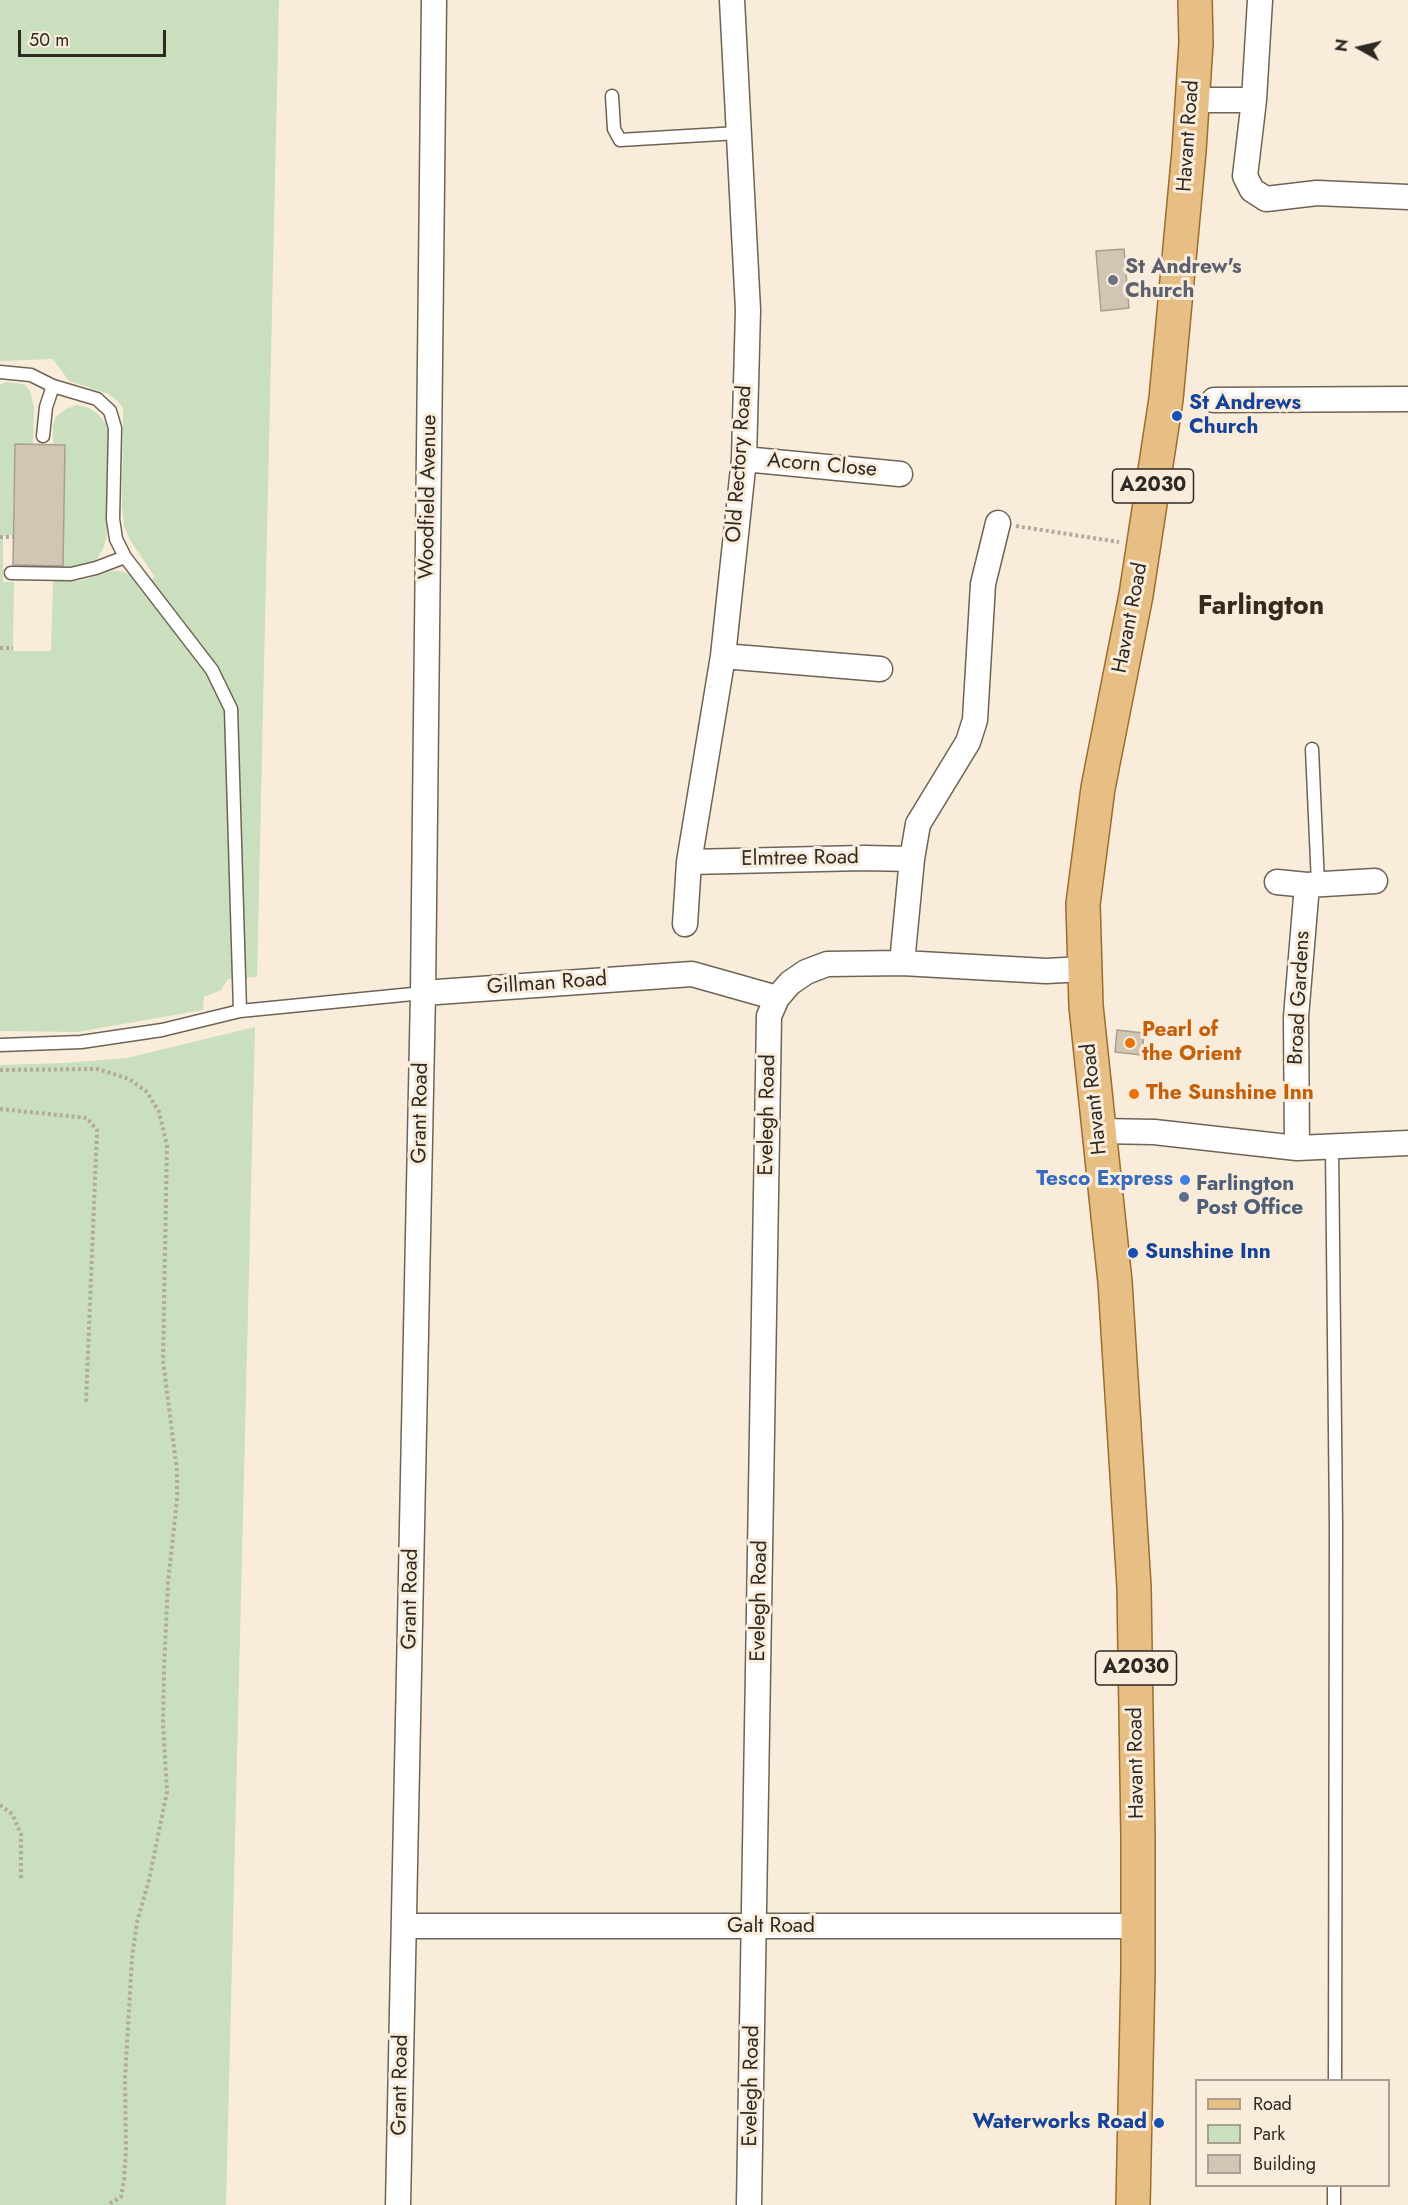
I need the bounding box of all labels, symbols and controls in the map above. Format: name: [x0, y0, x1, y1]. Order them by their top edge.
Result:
scale bar: [21, 18, 170, 56]
north arrow: [1330, 18, 1390, 78]
text: 50 m: [29, 27, 69, 53]
text: N: [1329, 38, 1354, 53]
street label: Havant Road: [1173, 79, 1205, 193]
place label: St Andrew's Church: [1125, 255, 1242, 305]
marker: St Andrew's Church: [1106, 273, 1120, 287]
street label: Old Rectory Road: [722, 385, 758, 543]
place label: St Andrews Church: [1189, 391, 1301, 441]
marker: St Andrews Church: [1170, 409, 1184, 423]
street label: Woodfield Avenue: [415, 414, 443, 580]
street label: Acorn Close: [766, 449, 878, 483]
road number: A2030: [1112, 469, 1194, 503]
street label: Havant Road: [1108, 561, 1154, 675]
district label: Farlington: [1198, 591, 1324, 623]
street label: Elmtree Road: [741, 845, 859, 873]
street label: Broad Gardens: [1284, 930, 1316, 1066]
street label: Gillman Road: [486, 967, 608, 1001]
place label: Pearl of the Orient: [1142, 1018, 1241, 1068]
marker: Pearl of the Orient: [1123, 1036, 1137, 1050]
street label: Havant Road: [1077, 1042, 1113, 1156]
street label: Evelegh Road: [754, 1054, 782, 1176]
street label: Grant Road: [408, 1062, 434, 1164]
place label: The Sunshine Inn: [1146, 1081, 1314, 1107]
marker: The Sunshine Inn: [1127, 1087, 1141, 1101]
place label: Tesco Express: [1036, 1167, 1173, 1193]
place label: Farlington Post Office: [1196, 1172, 1303, 1222]
marker: Tesco Express: [1178, 1173, 1192, 1187]
marker: Farlington Post Office: [1177, 1190, 1191, 1204]
place label: Sunshine Inn: [1145, 1240, 1271, 1266]
marker: Sunshine Inn: [1126, 1246, 1140, 1260]
street label: Evelegh Road: [746, 1540, 774, 1662]
street label: Grant Road: [398, 1548, 424, 1650]
road number: A2030: [1096, 1651, 1176, 1685]
street label: Havant Road: [1123, 1707, 1151, 1819]
street label: Galt Road: [727, 1914, 815, 1940]
street label: Evelegh Road: [738, 2025, 766, 2147]
street label: Grant Road: [388, 2034, 414, 2136]
legend: [1195, 2079, 1390, 2187]
text: Road: [1253, 2091, 1292, 2117]
place label: Waterworks Road: [973, 2110, 1147, 2136]
marker: Waterworks Road: [1152, 2116, 1166, 2130]
text: Park: [1253, 2121, 1285, 2147]
text: Building: [1253, 2151, 1316, 2177]

